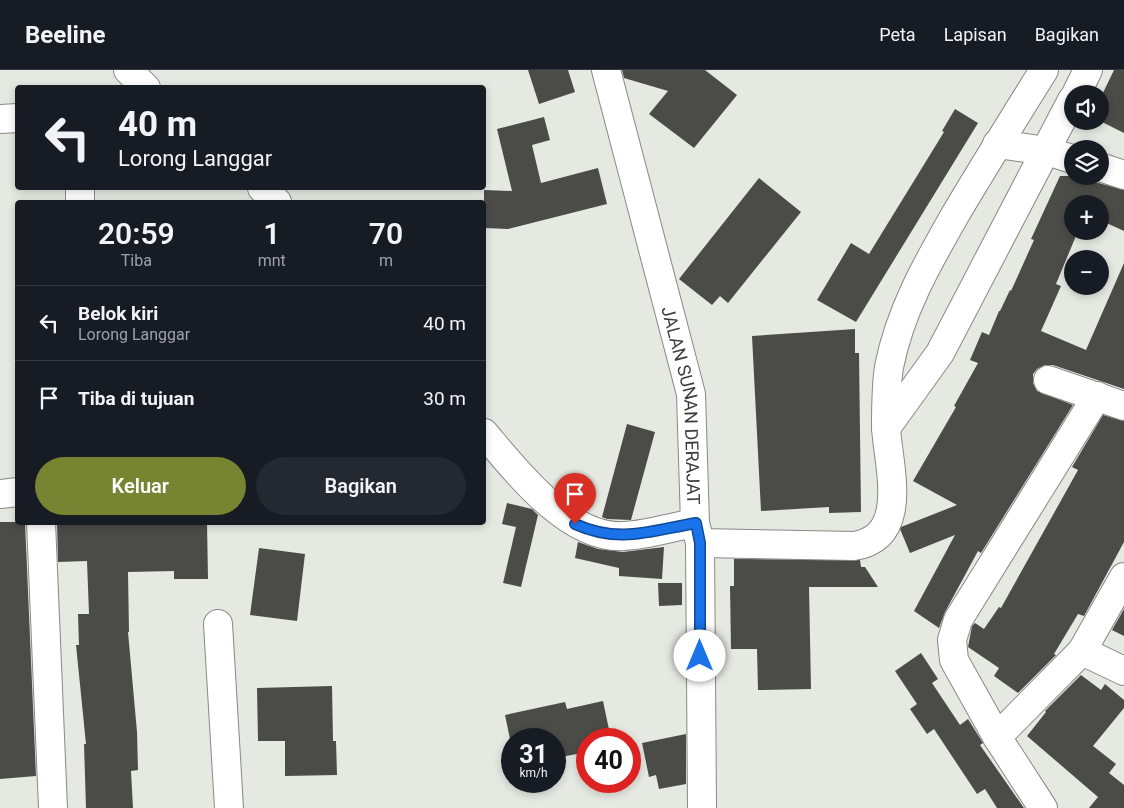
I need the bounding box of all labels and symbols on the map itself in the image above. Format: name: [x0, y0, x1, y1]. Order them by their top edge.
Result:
street label: JALAN SUNAN DERAJAT: [658, 304, 705, 505]
pin: [554, 473, 596, 524]
position arrow: [673, 629, 725, 681]
speed limit sign: 40: [576, 728, 641, 793]

